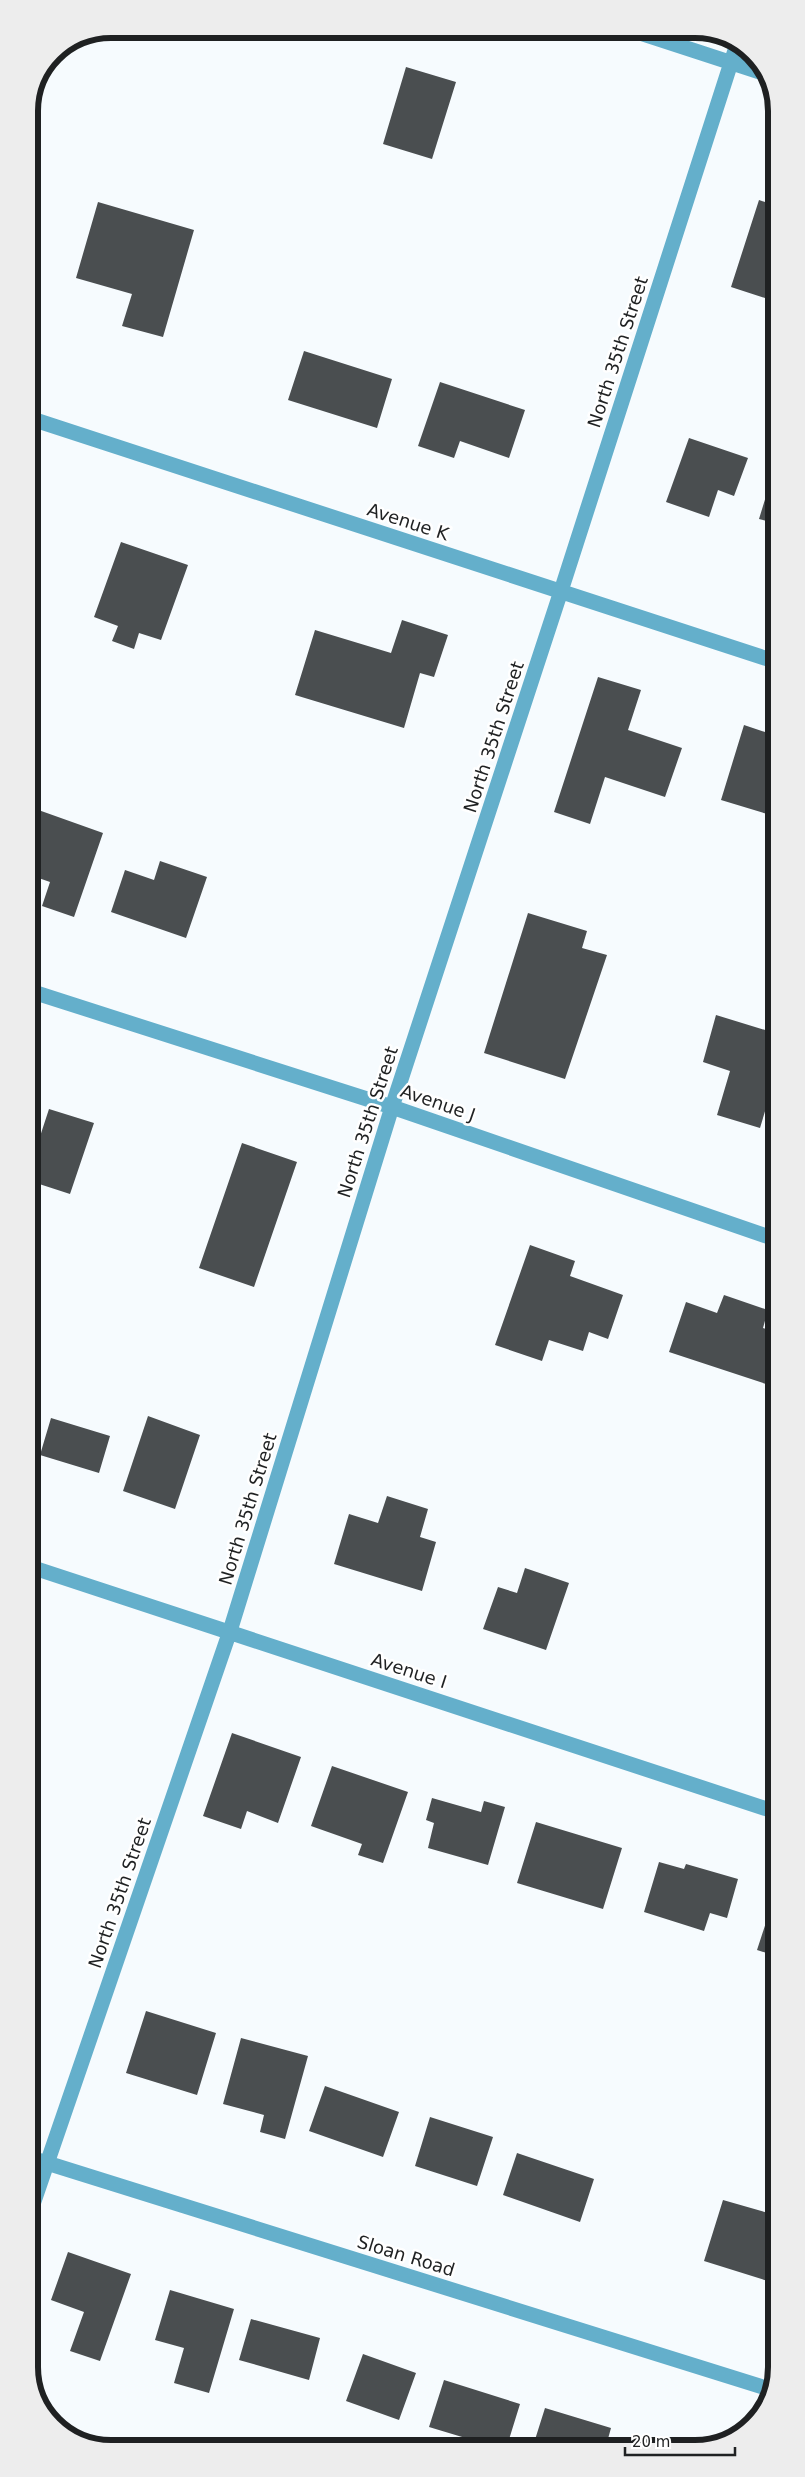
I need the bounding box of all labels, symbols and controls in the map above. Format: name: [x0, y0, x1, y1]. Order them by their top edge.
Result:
street label: North 35th Street: [583, 274, 652, 430]
street label: Avenue K: [365, 498, 453, 545]
street label: North 35th Street: [459, 659, 528, 815]
street label: North 35th Street: [333, 1044, 402, 1200]
street label: Avenue J: [398, 1080, 478, 1125]
street label: North 35th Street: [214, 1430, 281, 1587]
street label: Avenue I: [369, 1649, 449, 1693]
street label: North 35th Street: [84, 1815, 155, 1971]
street label: Sloan Road: [355, 2231, 457, 2280]
scale bar: [625, 2424, 735, 2456]
text: 20 m: [632, 2433, 670, 2451]

